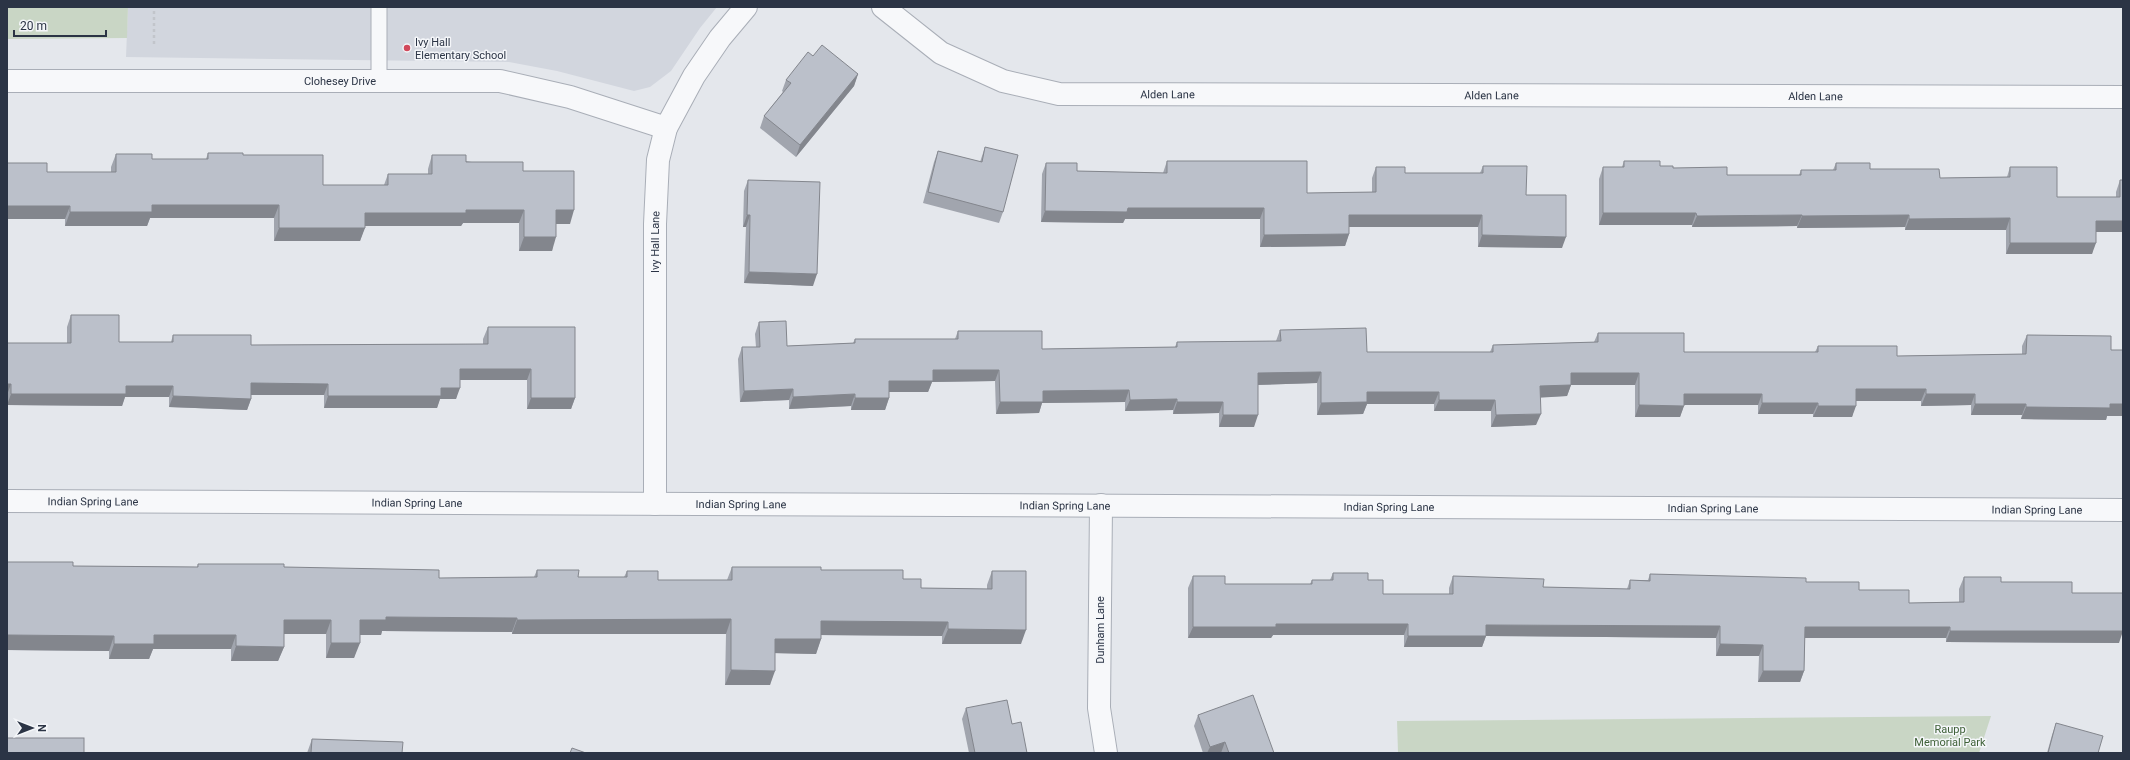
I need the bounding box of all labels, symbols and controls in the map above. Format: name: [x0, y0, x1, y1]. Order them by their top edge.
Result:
scale bar: [14, 12, 106, 38]
text: 20 m: [20, 19, 47, 33]
place label: Ivy Hall Elementary School: [415, 36, 506, 62]
marker: Ivy Hall Elementary School: [402, 43, 412, 53]
street label: Clohesey Drive: [304, 75, 376, 88]
street label: Alden Lane: [1140, 88, 1195, 101]
street label: Alden Lane: [1464, 89, 1519, 102]
street label: Alden Lane: [1788, 90, 1843, 103]
street label: Ivy Hall Lane: [649, 211, 662, 273]
street label: Indian Spring Lane: [48, 495, 139, 508]
street label: Indian Spring Lane: [372, 496, 463, 509]
street label: Indian Spring Lane: [696, 497, 787, 511]
street label: Indian Spring Lane: [1020, 499, 1111, 512]
street label: Indian Spring Lane: [1344, 500, 1435, 514]
street label: Indian Spring Lane: [1668, 502, 1759, 515]
street label: Indian Spring Lane: [1992, 503, 2083, 516]
street label: Dunham Lane: [1094, 596, 1107, 664]
north arrow: [12, 708, 52, 748]
park label: Raupp Memorial Park: [1914, 723, 1986, 749]
text: N: [35, 724, 48, 732]

